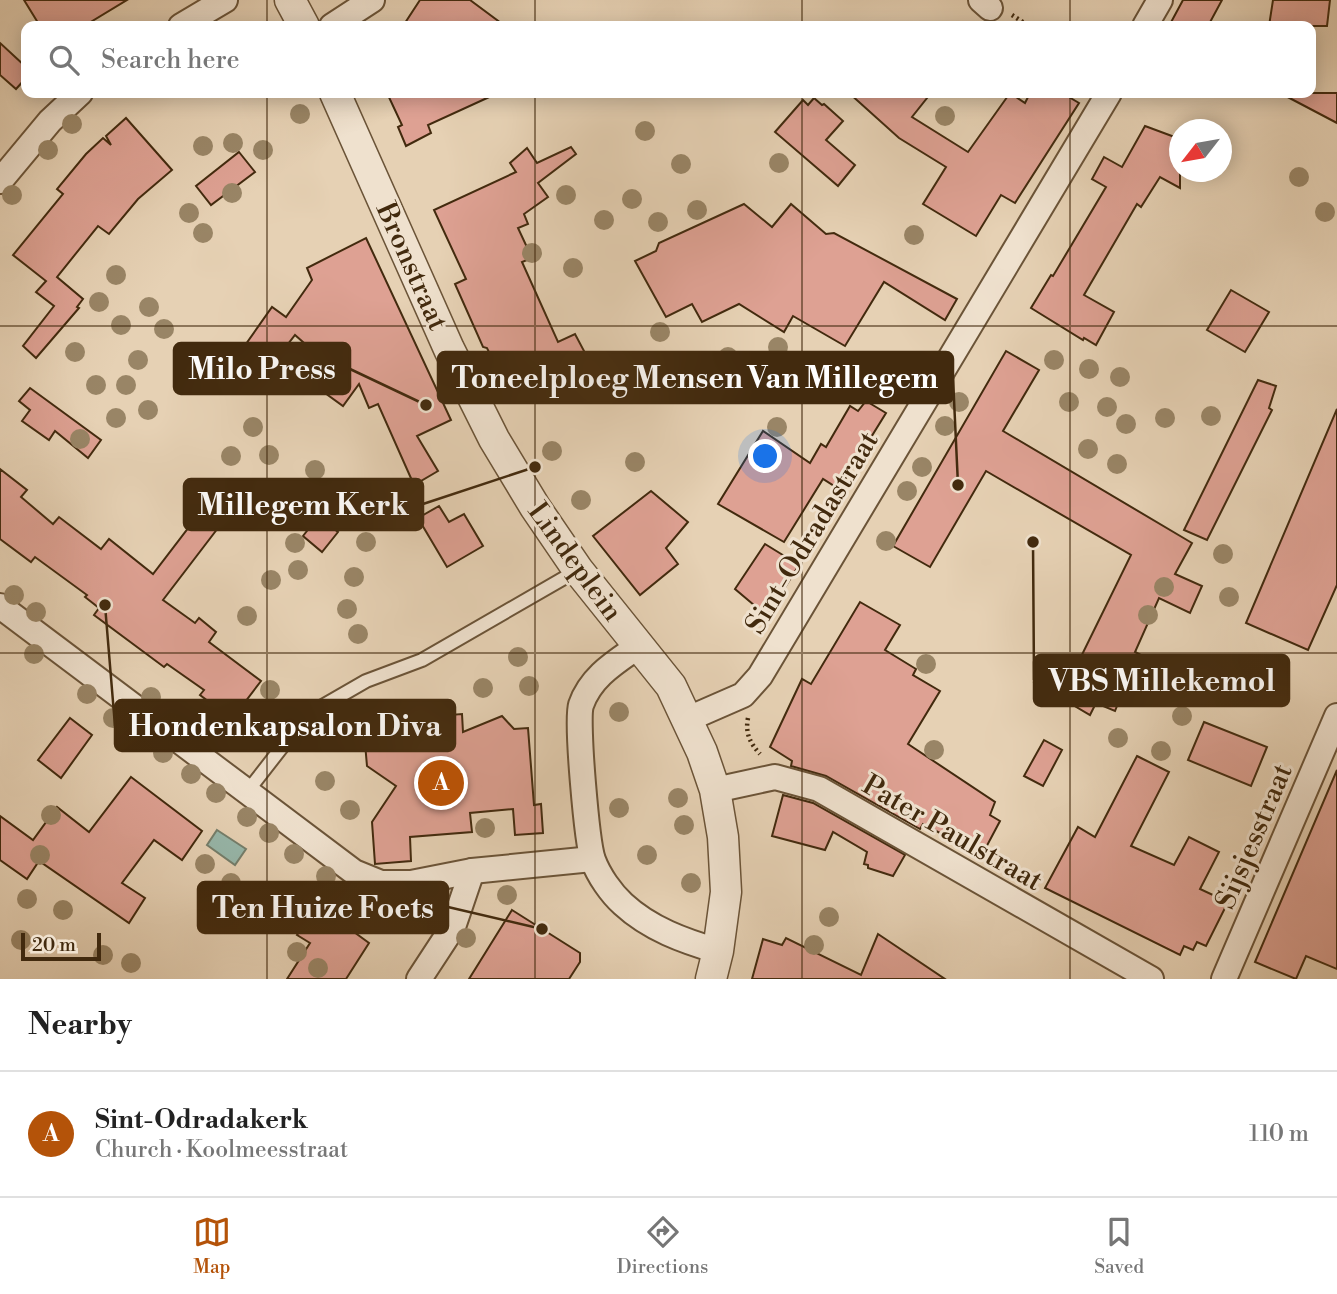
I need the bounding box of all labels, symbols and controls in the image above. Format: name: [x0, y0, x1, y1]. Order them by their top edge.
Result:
search box: [21, 21, 1316, 98]
icon: search: [45, 41, 83, 79]
text: Search here: [101, 44, 240, 76]
north arrow: [1169, 119, 1232, 182]
street label: Bronstraat: [367, 196, 455, 336]
callout: Milo Press: [174, 343, 350, 394]
text: Milo Press: [188, 351, 336, 389]
callout: Toneelploeg Mensen Van Millegem: [438, 352, 953, 403]
text: Toneelploeg Mensen Van Millegem: [452, 360, 938, 398]
street label: Sint-Odradastraat: [738, 425, 887, 640]
your location: [748, 439, 782, 473]
callout: Millegem Kerk: [184, 479, 423, 530]
text: Millegem Kerk: [197, 487, 409, 525]
street label: Lindeplein: [520, 495, 630, 629]
callout: VBS Millekemol: [1034, 655, 1289, 706]
text: VBS Millekemol: [1048, 663, 1275, 701]
callout: Hondenkapsalon Diva: [115, 700, 455, 751]
text: Hondenkapsalon Diva: [129, 708, 442, 746]
pin: A: [418, 757, 464, 809]
street label: Sijsjesstraat: [1208, 759, 1301, 915]
street label: Pater Paulstraat: [856, 768, 1049, 899]
callout: Ten Huize Foets: [198, 882, 448, 933]
text: Ten Huize Foets: [212, 890, 434, 928]
scale bar: [21, 930, 102, 962]
text: 20 m: [32, 933, 76, 957]
text: Nearby: [28, 1006, 132, 1044]
text: Sint-Odradakerk: [95, 1104, 308, 1136]
text: A: [43, 1120, 59, 1148]
text: 110 m: [1249, 1120, 1309, 1148]
text: Church · Koolmeesstraat: [95, 1136, 348, 1164]
tab: Map: [193, 1213, 231, 1279]
tab: Directions: [617, 1213, 708, 1279]
tab: Saved: [1094, 1213, 1144, 1279]

